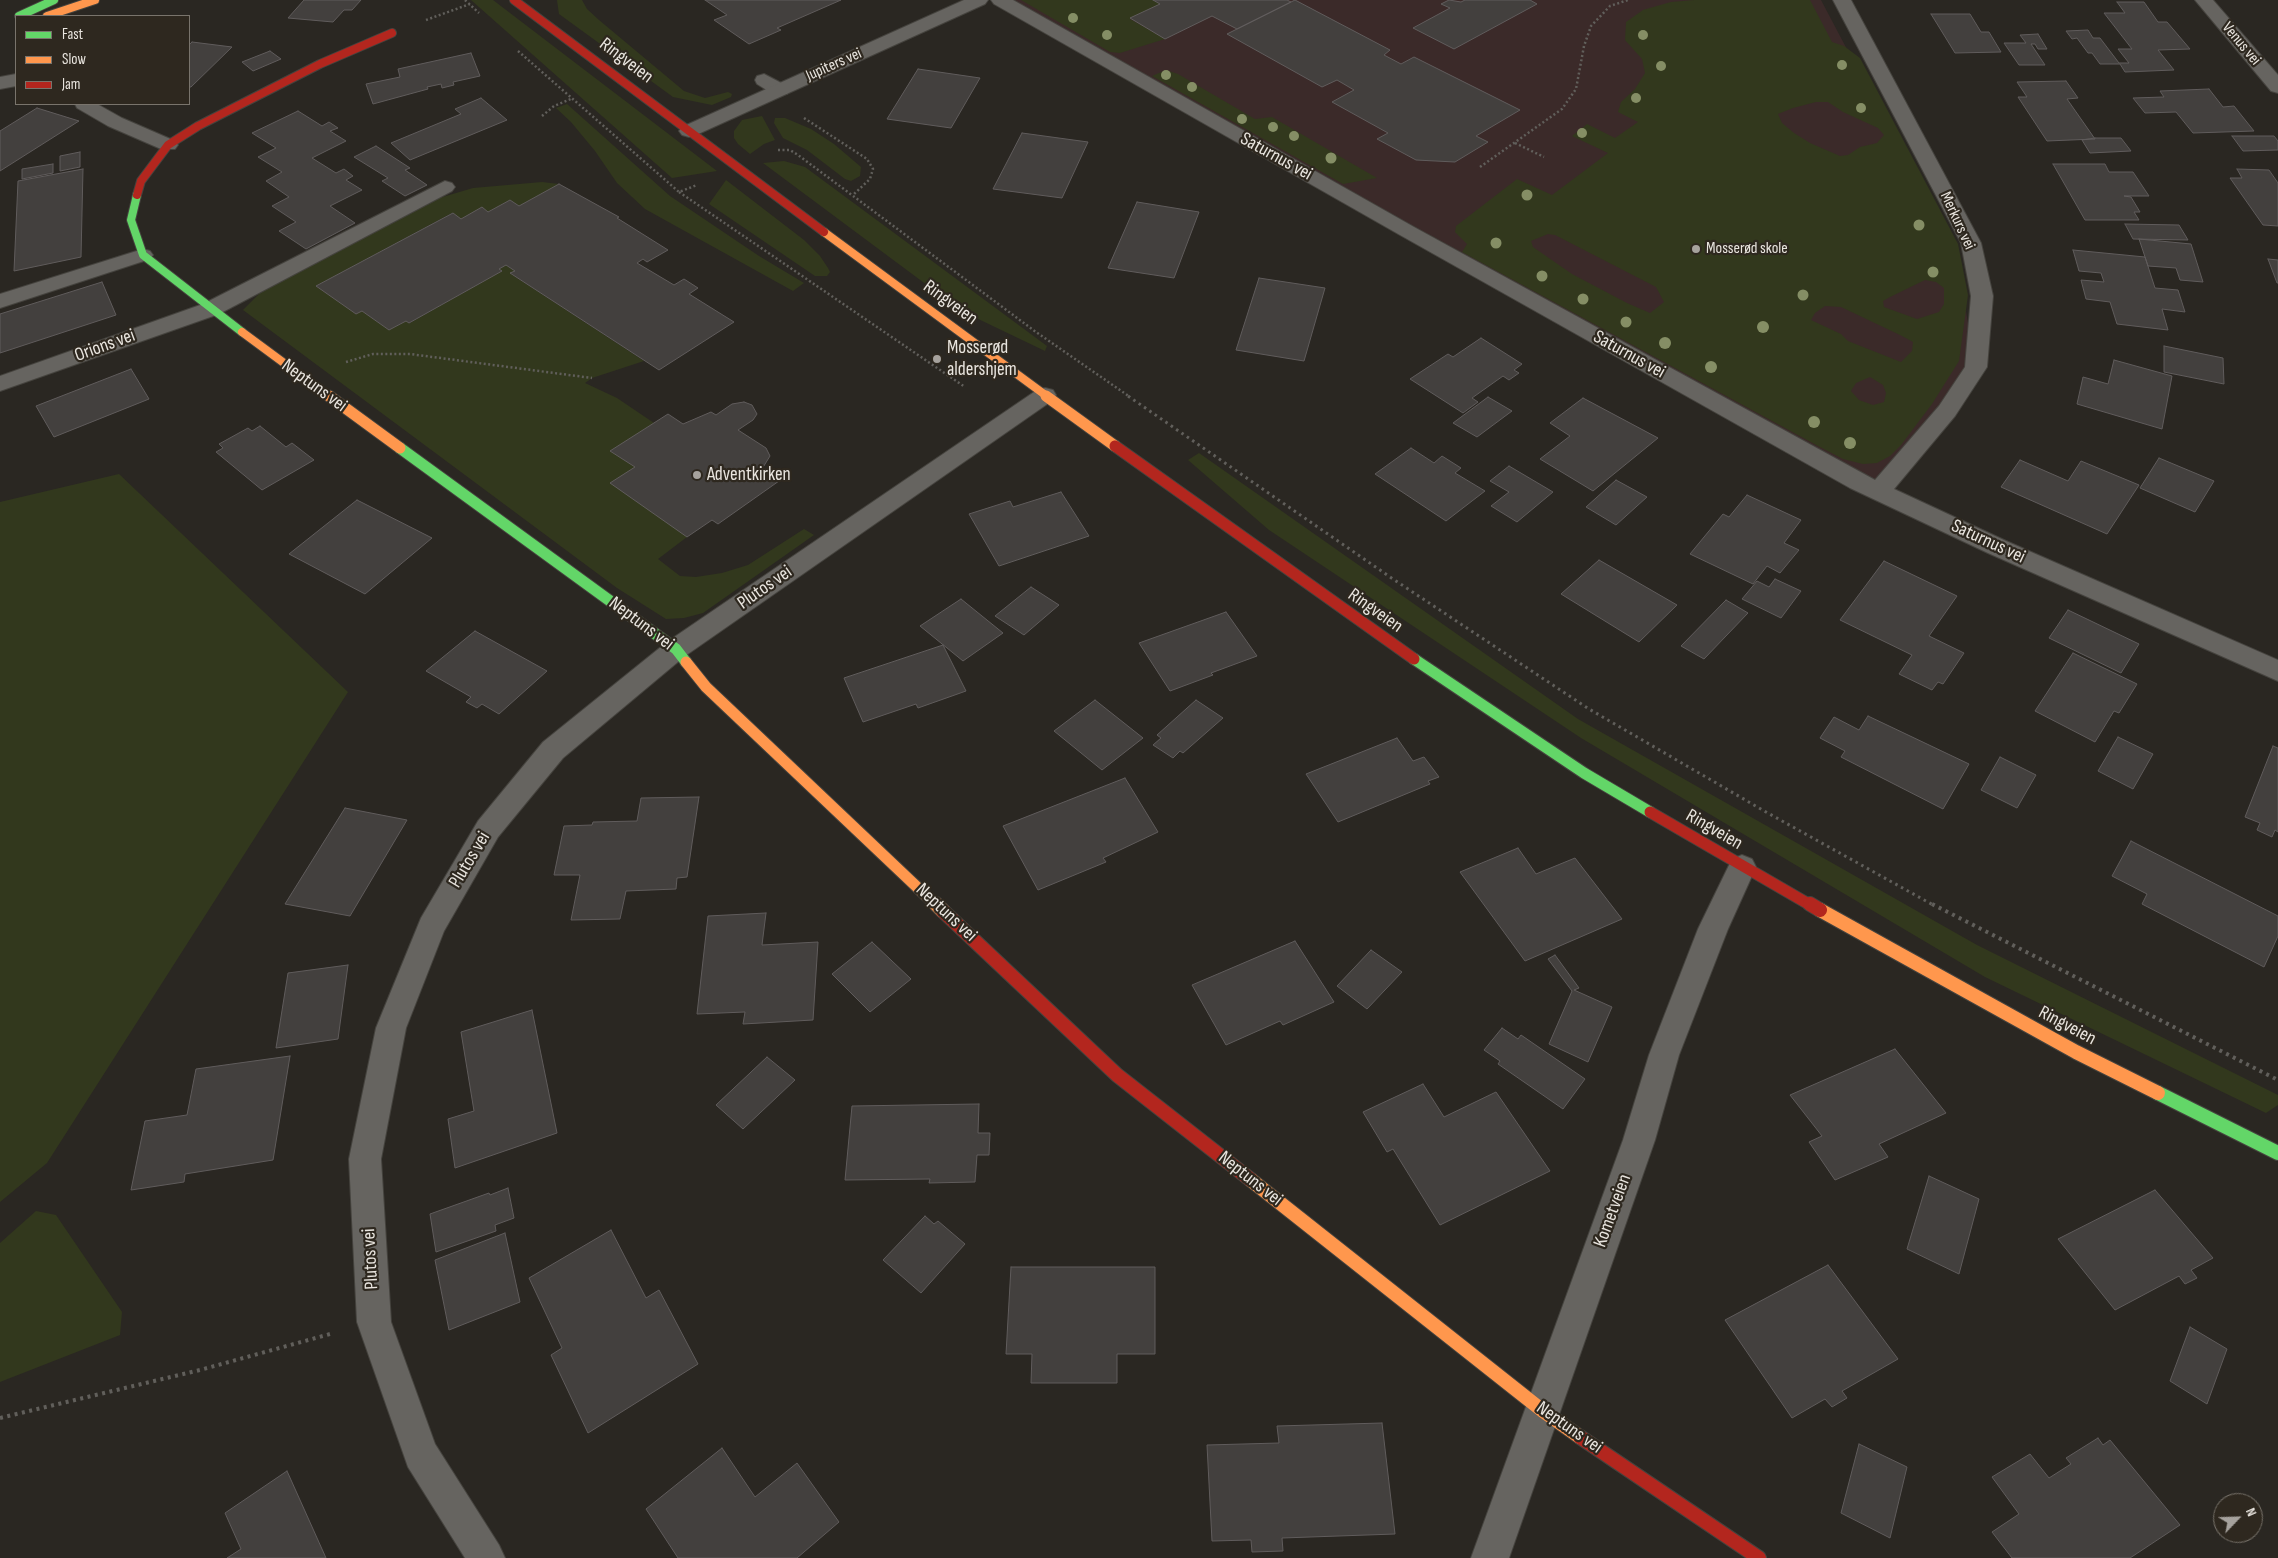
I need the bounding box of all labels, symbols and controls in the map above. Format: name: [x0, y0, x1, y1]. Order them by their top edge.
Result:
legend: [15, 15, 190, 105]
street label: Venus vei: [2217, 19, 2265, 69]
text: Fast: [62, 25, 83, 44]
street label: Ringveien: [594, 33, 658, 89]
street label: Jupiters vei: [803, 44, 865, 86]
text: Slow: [62, 50, 86, 69]
text: Jam: [62, 75, 80, 94]
street label: Saturnus vei: [1236, 128, 1316, 186]
street label: Merkurs vei: [1935, 189, 1979, 253]
place label: Mosserød skole: [1706, 239, 1788, 259]
marker: Mosserød skole: [1690, 243, 1702, 255]
street label: Ringveien: [918, 276, 982, 330]
street label: Orions vei: [72, 325, 138, 367]
street label: Saturnus vei: [1589, 326, 1669, 384]
place label: Mosserød aldershjem: [947, 337, 1017, 381]
marker: Mosserød aldershjem: [931, 353, 943, 365]
street label: Neptuns vei: [277, 355, 351, 417]
place label: Adventkirken: [707, 464, 791, 486]
marker: Adventkirken: [691, 469, 703, 481]
street label: Saturnus vei: [1947, 515, 2029, 569]
street label: Plutos vei: [733, 561, 797, 615]
street label: Ringveien: [1343, 584, 1407, 638]
street label: Neptuns vei: [604, 592, 678, 656]
street label: Ringveien: [1682, 805, 1746, 855]
street label: Plutos vei: [444, 828, 496, 892]
street label: Neptuns vei: [911, 879, 981, 947]
street label: Ringveien: [2034, 1001, 2100, 1051]
street label: Neptuns vei: [1213, 1147, 1287, 1211]
street label: Kometveien: [1589, 1171, 1637, 1251]
street label: Plutos vei: [358, 1228, 384, 1290]
street label: Neptuns vei: [1532, 1397, 1606, 1459]
north arrow: [2213, 1493, 2263, 1543]
text: N: [2242, 1505, 2261, 1519]

